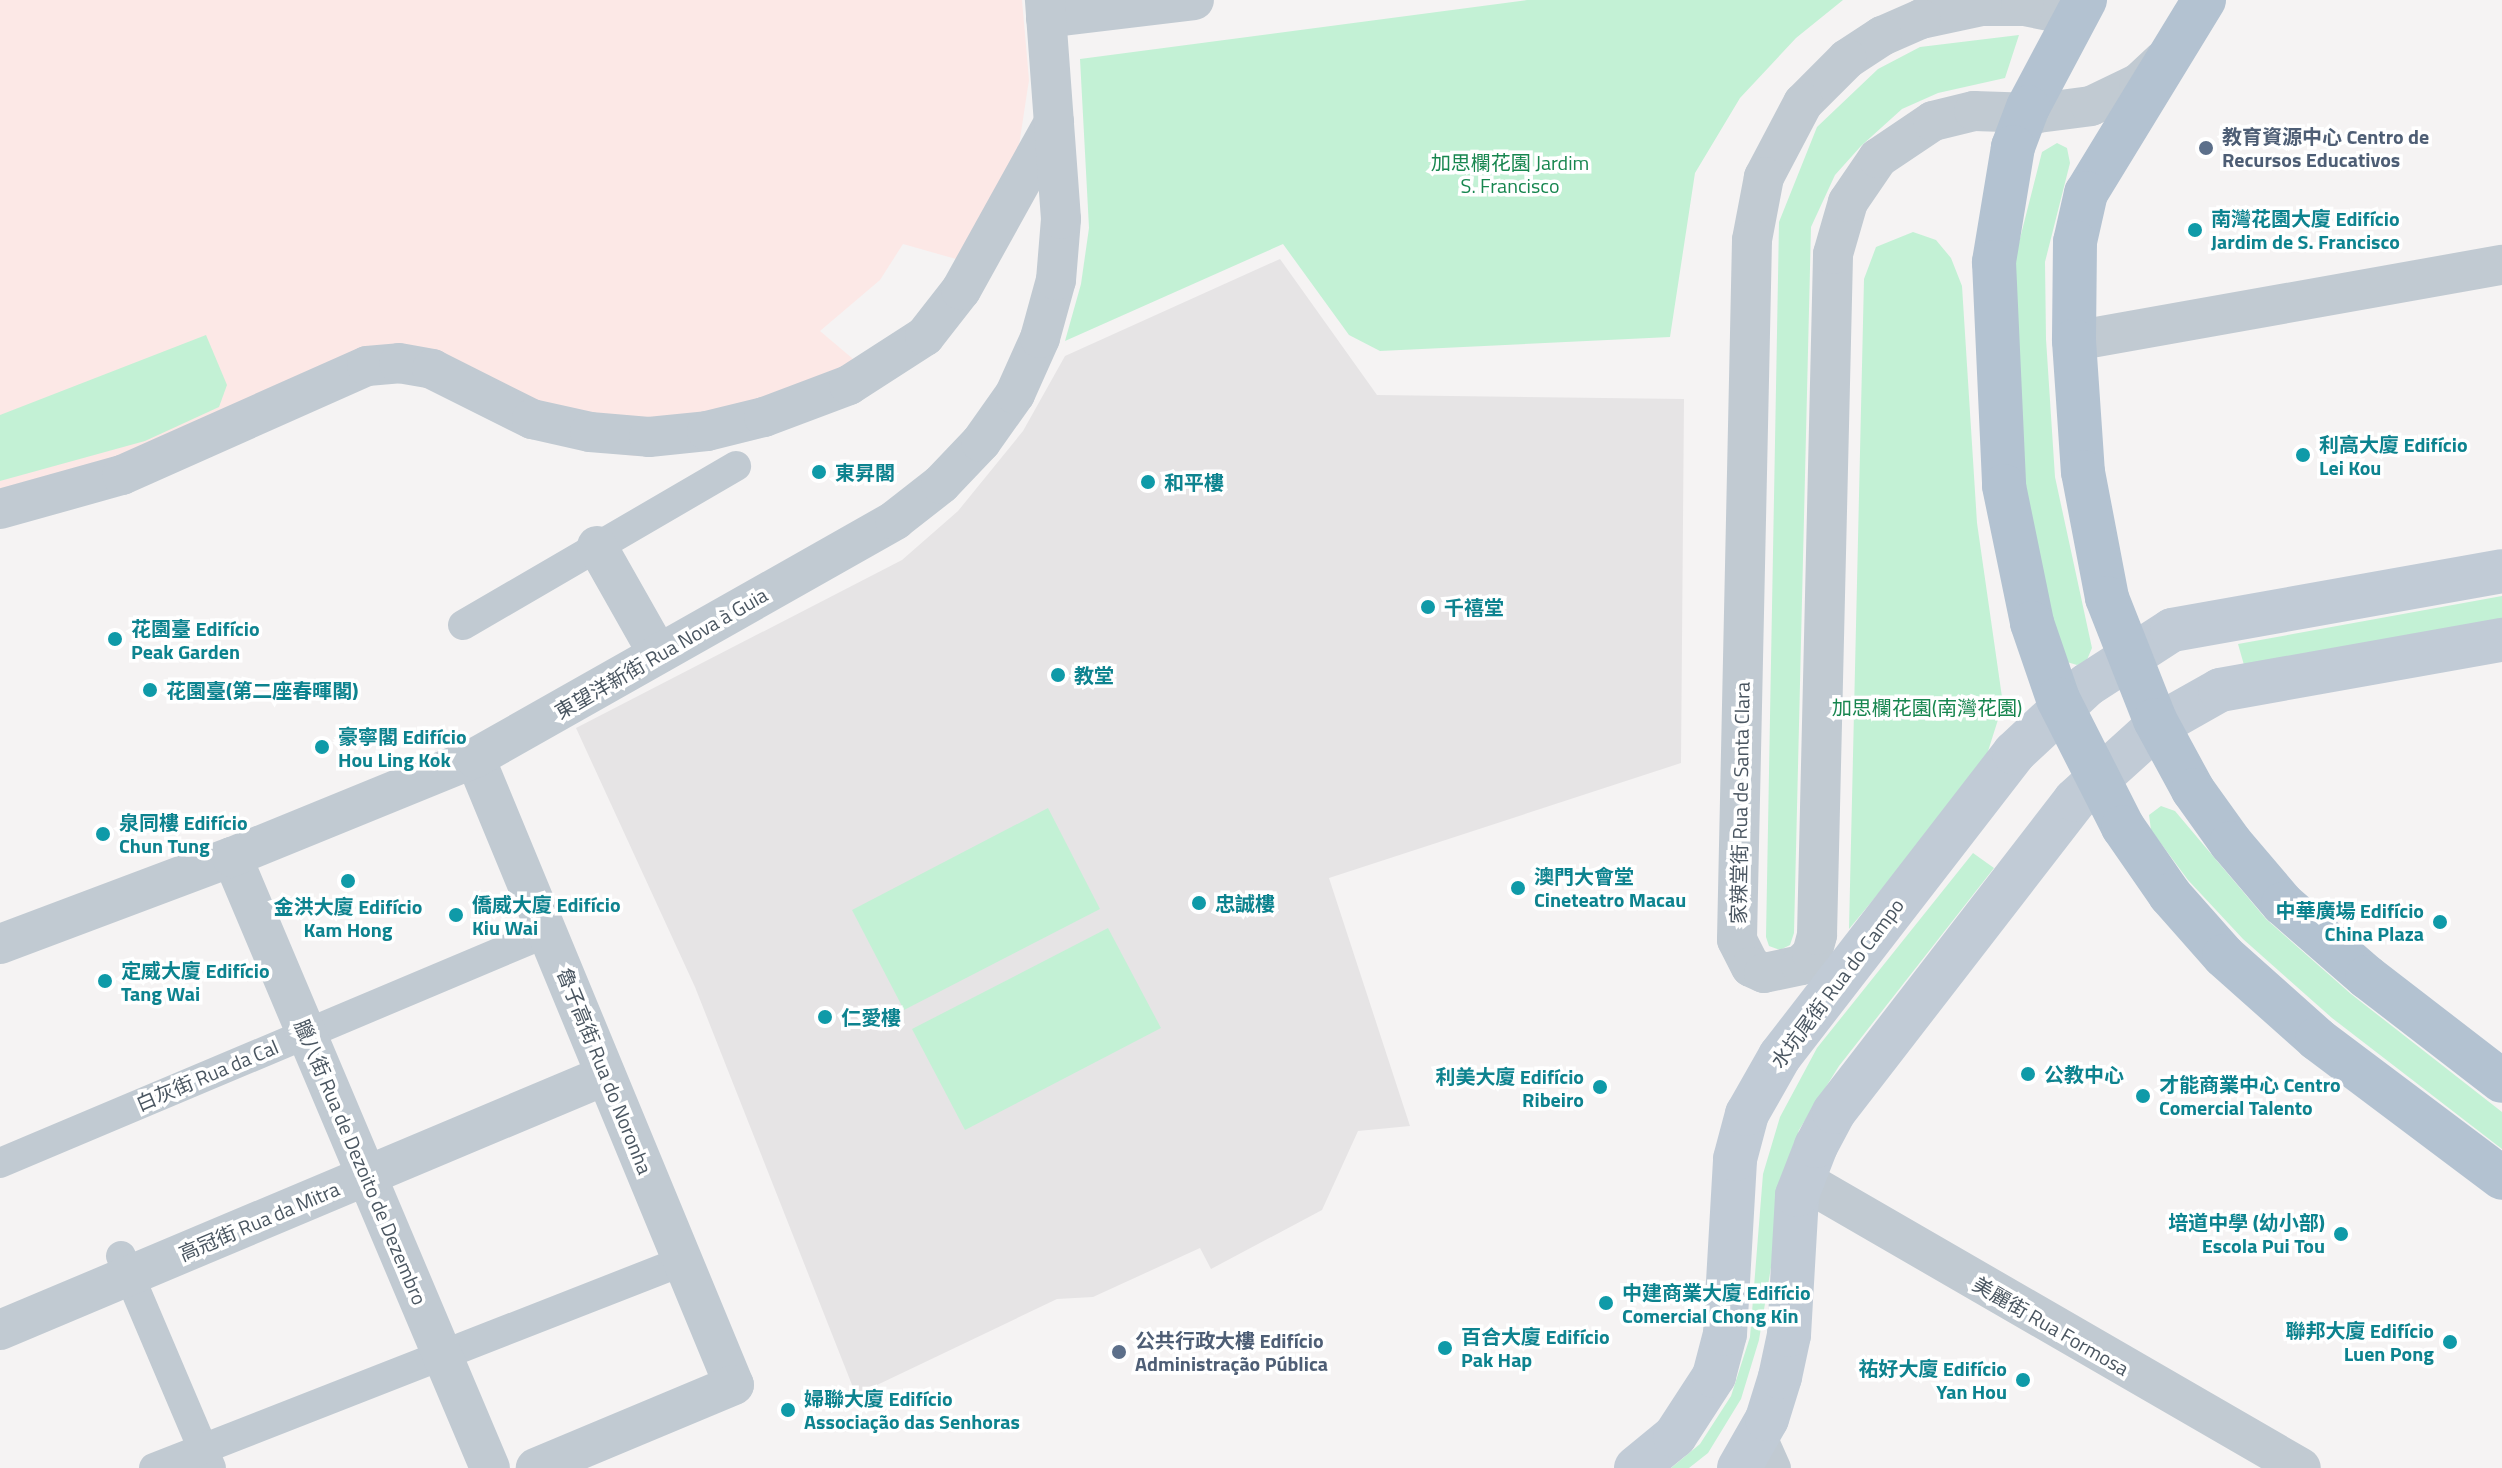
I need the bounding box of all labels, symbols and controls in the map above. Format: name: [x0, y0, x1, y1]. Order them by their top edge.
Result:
place label: 教育資源中心 Centro de Recursos Educativos: [2222, 124, 2429, 171]
marker: 教育資源中心 Centro de Recursos Educativos: [2197, 139, 2215, 157]
park label: 加思欄花園 Jardim S. Francisco: [1431, 151, 1589, 198]
place label: 南灣花園大廈 Edifício Jardim de S. Francisco: [2211, 206, 2400, 253]
marker: 南灣花園大廈 Edifício Jardim de S. Francisco: [2186, 221, 2204, 239]
place label: 利高大廈 Edifício Lei Kou: [2319, 432, 2468, 479]
marker: 利高大廈 Edifício Lei Kou: [2294, 446, 2312, 464]
place label: 東昇閣: [835, 460, 895, 484]
marker: 東昇閣: [810, 463, 828, 481]
place label: 和平樓: [1164, 470, 1224, 494]
marker: 和平樓: [1139, 473, 1157, 491]
street label: 東望洋新街 Rua Nova à Guia: [551, 582, 771, 724]
place label: 千禧堂: [1444, 595, 1504, 619]
marker: 千禧堂: [1419, 598, 1437, 616]
place label: 花園臺 Edifício Peak Garden: [131, 616, 260, 663]
marker: 花園臺 Edifício Peak Garden: [106, 630, 124, 648]
place label: 教堂: [1074, 663, 1114, 687]
marker: 教堂: [1049, 666, 1067, 684]
place label: 花園臺(第二座春暉閣): [166, 678, 358, 702]
marker: 花園臺(第二座春暉閣): [141, 681, 159, 699]
street label: 家辣堂街 Rua de Santa Clara: [1726, 682, 1754, 924]
park label: 加思欄花園(南灣花園): [1832, 695, 2022, 719]
place label: 豪寧閣 Edifício Hou Ling Kok: [338, 724, 467, 771]
marker: 豪寧閣 Edifício Hou Ling Kok: [313, 738, 331, 756]
place label: 泉同樓 Edifício Chun Tung: [119, 810, 248, 857]
marker: 泉同樓 Edifício Chun Tung: [94, 825, 112, 843]
place label: 澳門大會堂 Cineteatro Macau: [1534, 864, 1686, 911]
marker: 金洪大廈 Edifício Kam Hong: [339, 872, 357, 890]
marker: 澳門大會堂 Cineteatro Macau: [1509, 879, 1527, 897]
place label: 忠誠樓: [1215, 891, 1275, 915]
place label: 僑威大廈 Edifício Kiu Wai: [472, 892, 621, 939]
place label: 金洪大廈 Edifício Kam Hong: [274, 894, 422, 941]
marker: 忠誠樓: [1190, 894, 1208, 912]
street label: 水坑尾街 Rua do Campo: [1765, 894, 1909, 1072]
place label: 中華廣場 Edifício China Plaza: [2275, 898, 2424, 945]
marker: 僑威大廈 Edifício Kiu Wai: [447, 906, 465, 924]
marker: 中華廣場 Edifício China Plaza: [2431, 913, 2449, 931]
place label: 定威大廈 Edifício Tang Wai: [121, 958, 270, 1005]
street label: 魯子高街 Rua do Noronha: [553, 965, 657, 1177]
marker: 定威大廈 Edifício Tang Wai: [96, 972, 114, 990]
place label: 仁愛樓: [841, 1005, 901, 1029]
marker: 仁愛樓: [816, 1008, 834, 1026]
street label: 臘八街 Rua de Dezoito de Dezembro: [290, 1016, 432, 1308]
street label: 白灰街 Rua da Cal: [132, 1034, 282, 1116]
place label: 公教中心: [2044, 1062, 2124, 1086]
place label: 利美大廈 Edifício Ribeiro: [1435, 1064, 1584, 1111]
marker: 公教中心: [2019, 1065, 2037, 1083]
place label: 才能商業中心 Centro Comercial Talento: [2159, 1072, 2341, 1119]
marker: 利美大廈 Edifício Ribeiro: [1591, 1078, 1609, 1096]
marker: 才能商業中心 Centro Comercial Talento: [2134, 1087, 2152, 1105]
street label: 高冠街 Rua da Mitra: [175, 1176, 343, 1266]
place label: 培道中學 (幼小部) Escola Pui Tou: [2168, 1210, 2325, 1257]
marker: 培道中學 (幼小部) Escola Pui Tou: [2332, 1225, 2350, 1243]
street label: 美麗街 Rua Formosa: [1969, 1272, 2133, 1380]
place label: 中建商業大廈 Edifício Comercial Chong Kin: [1622, 1280, 1811, 1327]
marker: 中建商業大廈 Edifício Comercial Chong Kin: [1597, 1294, 1615, 1312]
place label: 聯邦大廈 Edifício Luen Pong: [2285, 1318, 2434, 1365]
place label: 百合大廈 Edifício Pak Hap: [1461, 1324, 1610, 1371]
place label: 公共行政大樓 Edifício Administração Pública: [1135, 1328, 1328, 1375]
marker: 聯邦大廈 Edifício Luen Pong: [2441, 1333, 2459, 1351]
marker: 百合大廈 Edifício Pak Hap: [1436, 1339, 1454, 1357]
marker: 公共行政大樓 Edifício Administração Pública: [1110, 1343, 1128, 1361]
place label: 祐好大廈 Edifício Yan Hou: [1858, 1356, 2007, 1403]
marker: 祐好大廈 Edifício Yan Hou: [2014, 1371, 2032, 1389]
place label: 婦聯大廈 Edifício Associação das Senhoras: [804, 1386, 1020, 1433]
marker: 婦聯大廈 Edifício Associação das Senhoras: [779, 1401, 797, 1419]

